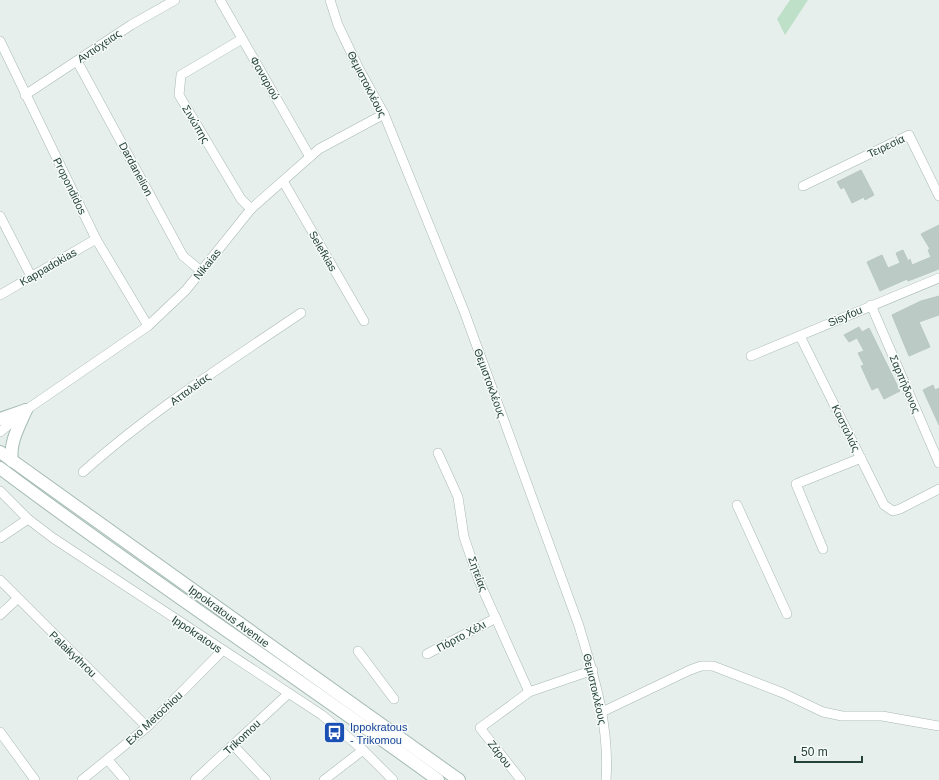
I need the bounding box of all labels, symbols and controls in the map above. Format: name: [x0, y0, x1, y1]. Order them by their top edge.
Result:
street label: Αντιόχειας: [75, 27, 123, 65]
street label: Θεμιστοκλέους: [345, 49, 389, 119]
street label: Φαναριού: [248, 54, 282, 102]
street label: Σινώπης: [180, 103, 212, 145]
street label: Τειρεσία: [866, 132, 907, 160]
street label: Dardanelion: [117, 140, 155, 198]
street label: Propondidos: [51, 156, 89, 217]
street label: Selefkias: [307, 229, 340, 274]
street label: Kappadokias: [17, 246, 79, 288]
street label: Nikaias: [191, 246, 223, 282]
street label: Sisyfou: [826, 303, 864, 329]
street label: Θεμιστοκλέους: [472, 347, 508, 419]
street label: Σαρπήδονος: [887, 353, 923, 415]
street label: Ατταλείας: [168, 370, 212, 408]
street label: Κασταλιάς: [830, 403, 862, 453]
street label: Σητείας: [466, 555, 490, 593]
street label: Ippokratous Avenue: [186, 582, 272, 650]
street label: Ippokratous: [169, 612, 225, 656]
street label: Πόρτο Χέλι: [434, 618, 488, 654]
street label: Palaikythrou: [47, 629, 99, 679]
street label: Θεμιστοκλέους: [581, 652, 609, 726]
street label: Exo Metochiou: [123, 689, 185, 747]
street label: Trikomou: [221, 717, 263, 757]
bus stop icon: Ippokratous - Trikomou: [322, 720, 348, 746]
place label: Ippokratous - Trikomou: [350, 721, 408, 746]
street label: Ζάρου: [486, 738, 514, 770]
scale bar: [795, 738, 862, 764]
text: 50 m: [801, 745, 828, 759]

